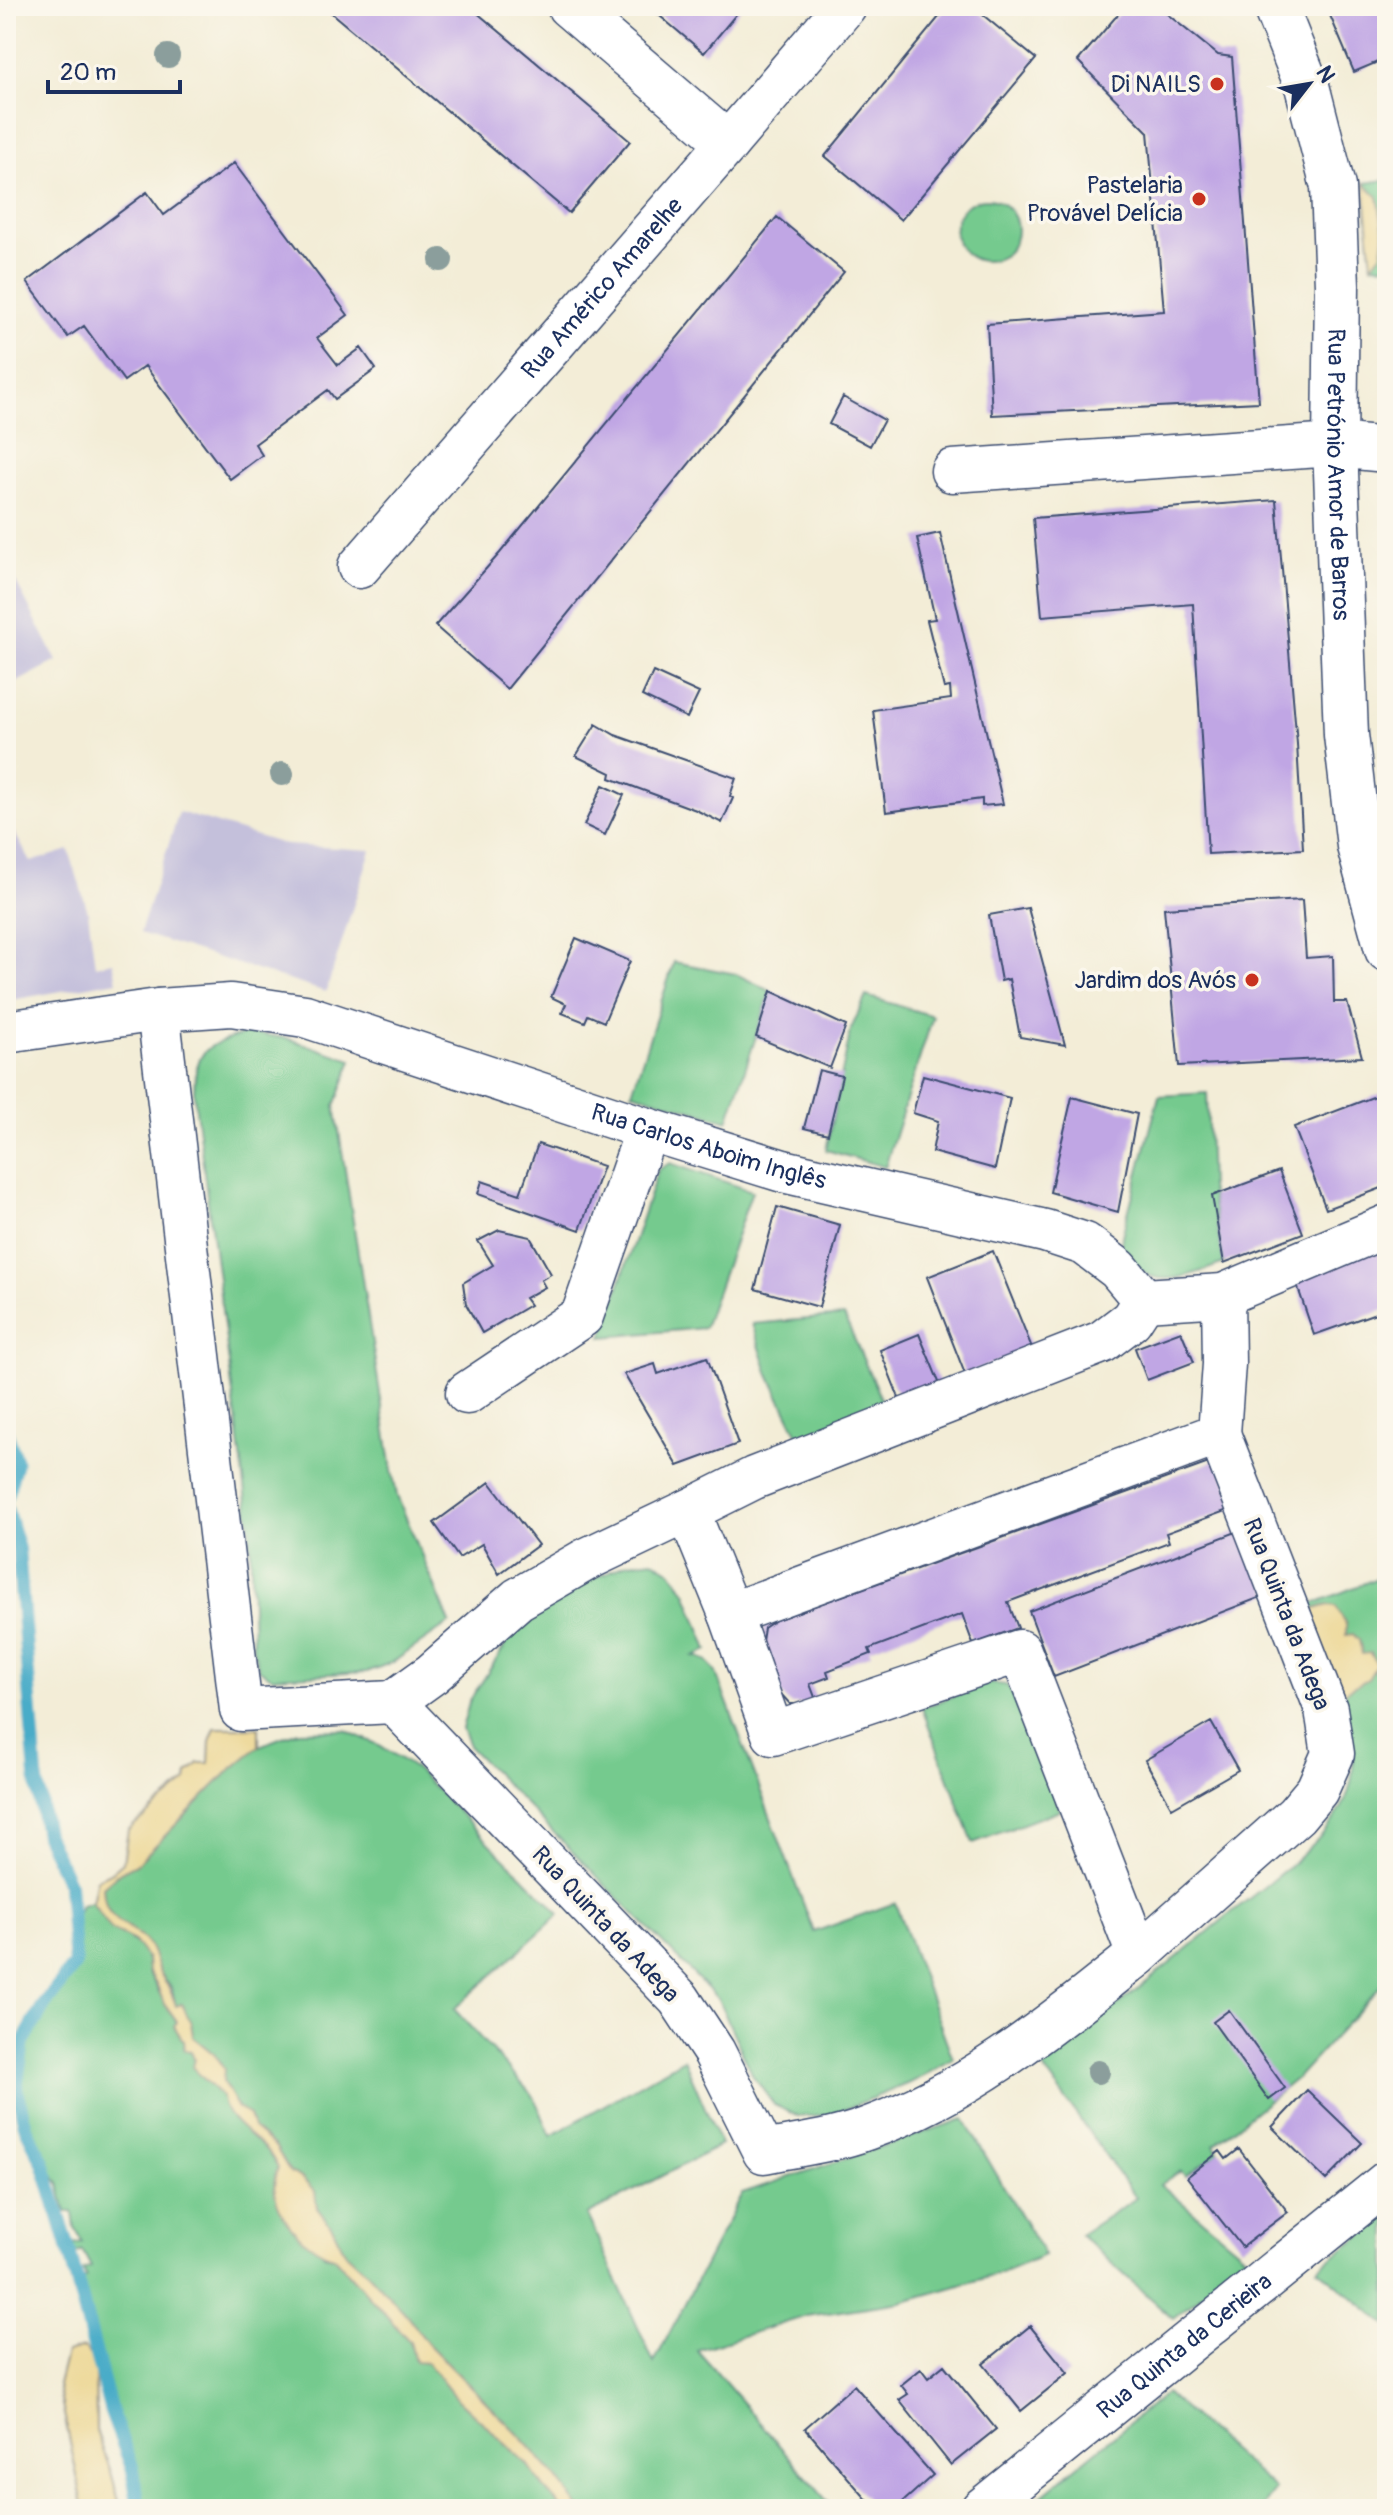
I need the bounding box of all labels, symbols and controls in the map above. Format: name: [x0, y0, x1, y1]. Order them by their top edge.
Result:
scale bar: [48, 44, 180, 94]
north arrow: [1269, 44, 1349, 124]
text: 20 m: [60, 58, 116, 87]
text: N: [1309, 61, 1341, 88]
place label: Di NAILS: [1110, 70, 1201, 99]
marker: Di NAILS: [1208, 75, 1226, 93]
place label: Pastelaria Provável Delícia: [1027, 171, 1183, 228]
marker: Pastelaria Provável Delícia: [1190, 190, 1208, 208]
street label: Rua Américo Amarelhe: [515, 191, 689, 385]
street label: Rua Petrónio Amor de Barros: [1320, 328, 1356, 621]
place label: Jardim dos Avós: [1074, 966, 1236, 995]
marker: Jardim dos Avós: [1243, 971, 1261, 989]
street label: Rua Carlos Aboim Inglês: [588, 1098, 829, 1195]
street label: Rua Quinta da Adega: [1237, 1514, 1336, 1714]
street label: Rua Quinta da Adega: [526, 1840, 686, 2009]
street label: Rua Quinta da Cerieira: [1091, 2267, 1278, 2425]

